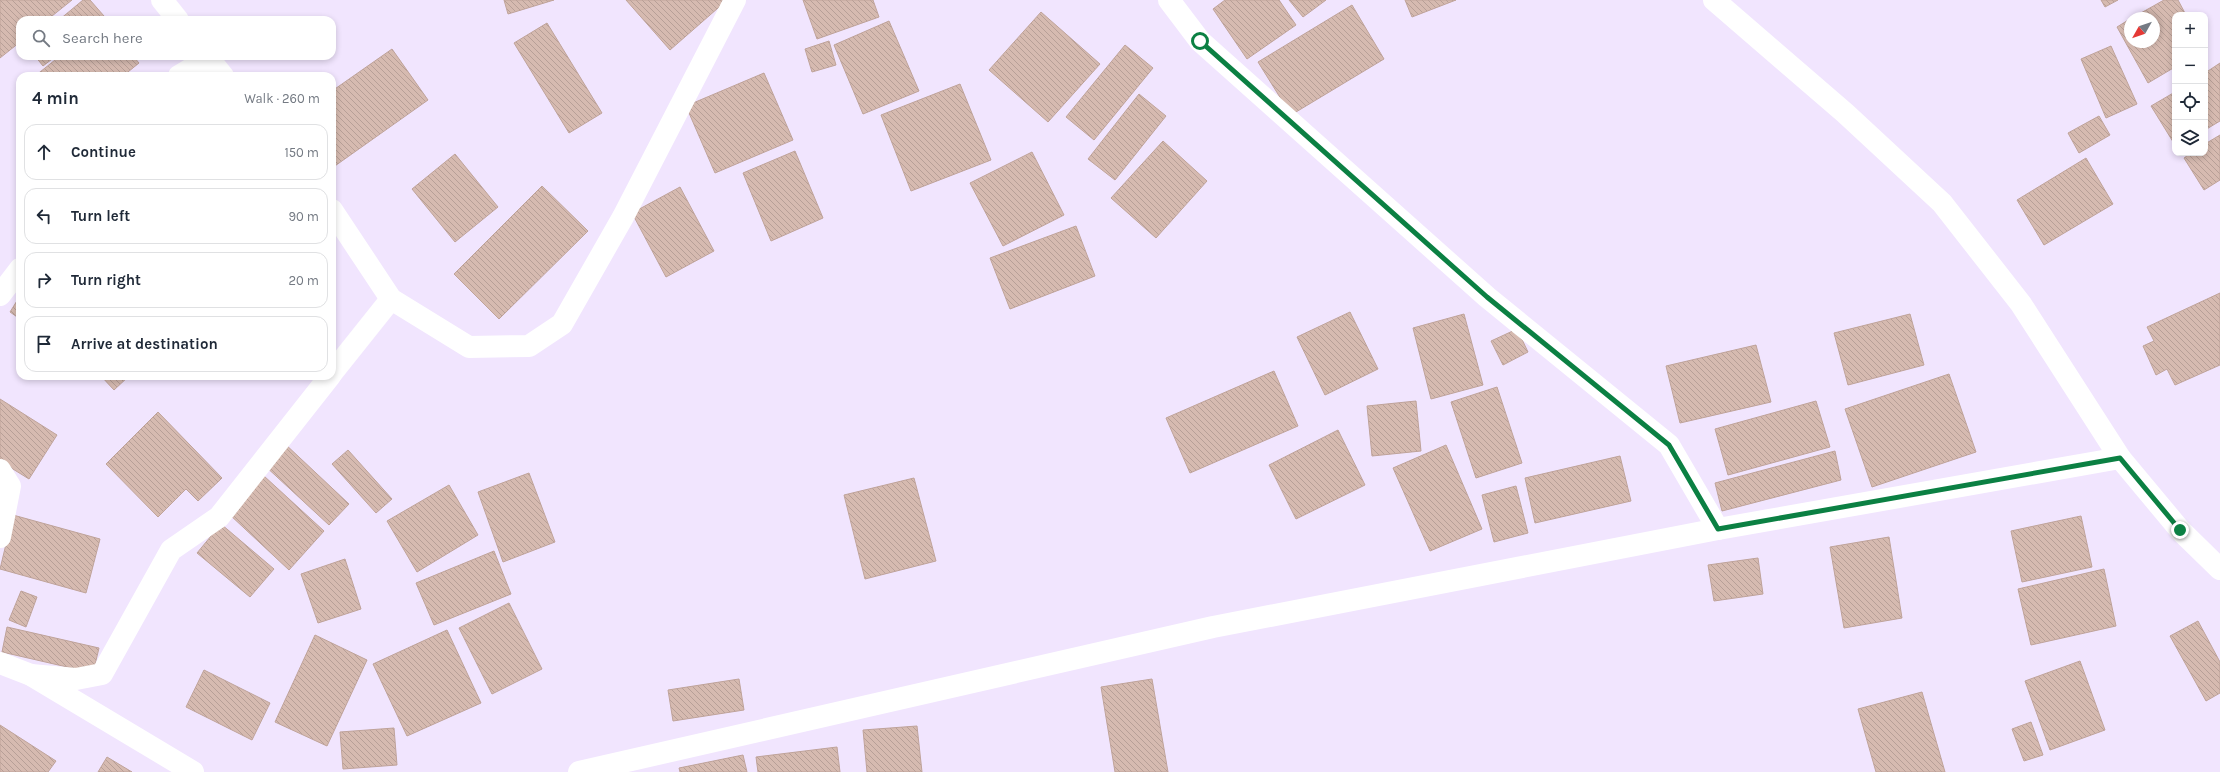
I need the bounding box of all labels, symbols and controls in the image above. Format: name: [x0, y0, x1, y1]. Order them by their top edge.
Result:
north arrow: [2124, 12, 2160, 48]
map controls: [2172, 12, 2208, 156]
button: +: [2172, 12, 2208, 48]
search box: [16, 16, 336, 60]
icon: search: [30, 27, 52, 49]
text: Search here: [62, 29, 143, 47]
route start: [1191, 32, 1209, 50]
button: −: [2172, 48, 2208, 84]
button: locate: [2172, 84, 2208, 120]
text: 4 min: [32, 88, 79, 108]
text: Walk · 260 m: [244, 91, 320, 106]
button: layers: [2172, 120, 2208, 156]
icon: ahead: [33, 141, 55, 163]
text: Continue: [71, 143, 136, 161]
text: 150 m: [284, 145, 319, 160]
icon: left: [33, 205, 55, 227]
text: Turn left: [71, 207, 130, 225]
text: 90 m: [288, 209, 319, 224]
icon: right: [33, 269, 55, 291]
text: Turn right: [71, 271, 141, 289]
text: 20 m: [289, 273, 319, 288]
icon: arrive: [33, 333, 55, 355]
text: Arrive at destination: [71, 335, 218, 353]
route end: [2171, 521, 2189, 539]

